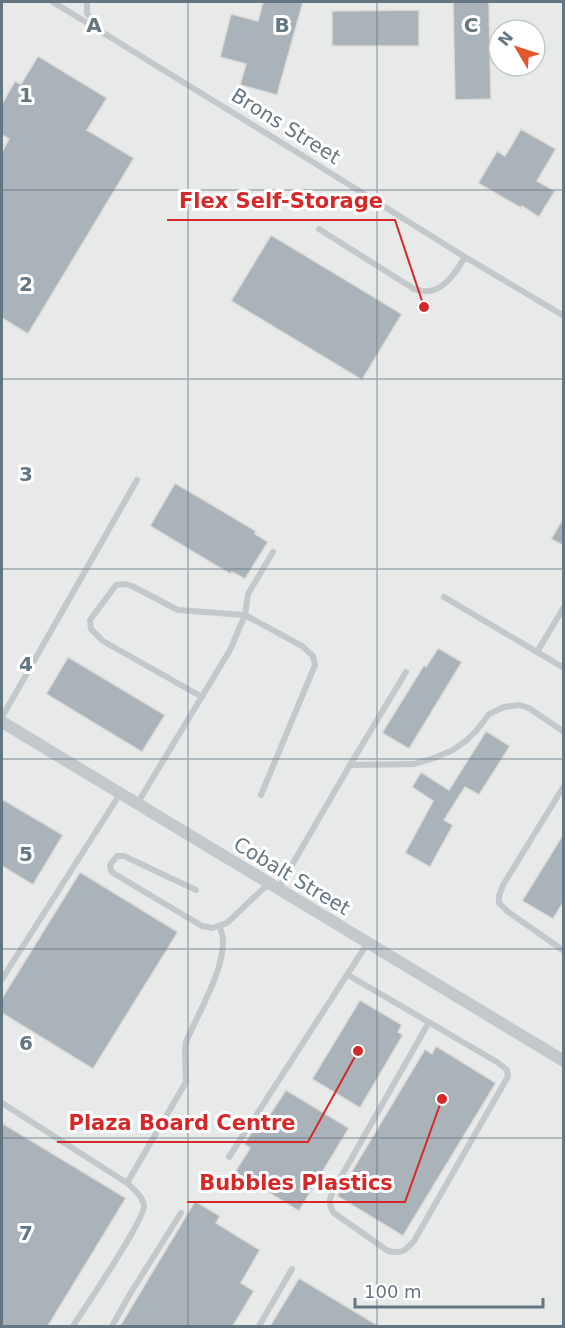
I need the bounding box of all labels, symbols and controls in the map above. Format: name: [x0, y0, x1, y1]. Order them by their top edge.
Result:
text: A: [86, 13, 102, 37]
text: B: [274, 13, 290, 37]
text: C: [464, 13, 478, 37]
north arrow: [487, 18, 547, 78]
text: N: [494, 28, 517, 50]
text: 1: [19, 83, 33, 107]
street label: Brons Street: [227, 83, 345, 169]
callout: Flex Self-Storage: [167, 181, 395, 220]
text: Flex Self-Storage: [179, 189, 383, 213]
text: 2: [19, 272, 33, 296]
text: 3: [19, 462, 33, 486]
text: 4: [19, 652, 33, 676]
street label: Cobalt Street: [229, 832, 355, 920]
text: 5: [19, 842, 33, 866]
text: 6: [19, 1031, 33, 1055]
callout: Plaza Board Centre: [57, 1103, 308, 1142]
text: Plaza Board Centre: [68, 1111, 296, 1135]
callout: Bubbles Plastics: [187, 1163, 405, 1202]
text: Bubbles Plastics: [199, 1171, 393, 1195]
text: 7: [19, 1221, 33, 1245]
scale bar: [355, 1271, 542, 1309]
text: 100 m: [364, 1281, 422, 1302]

